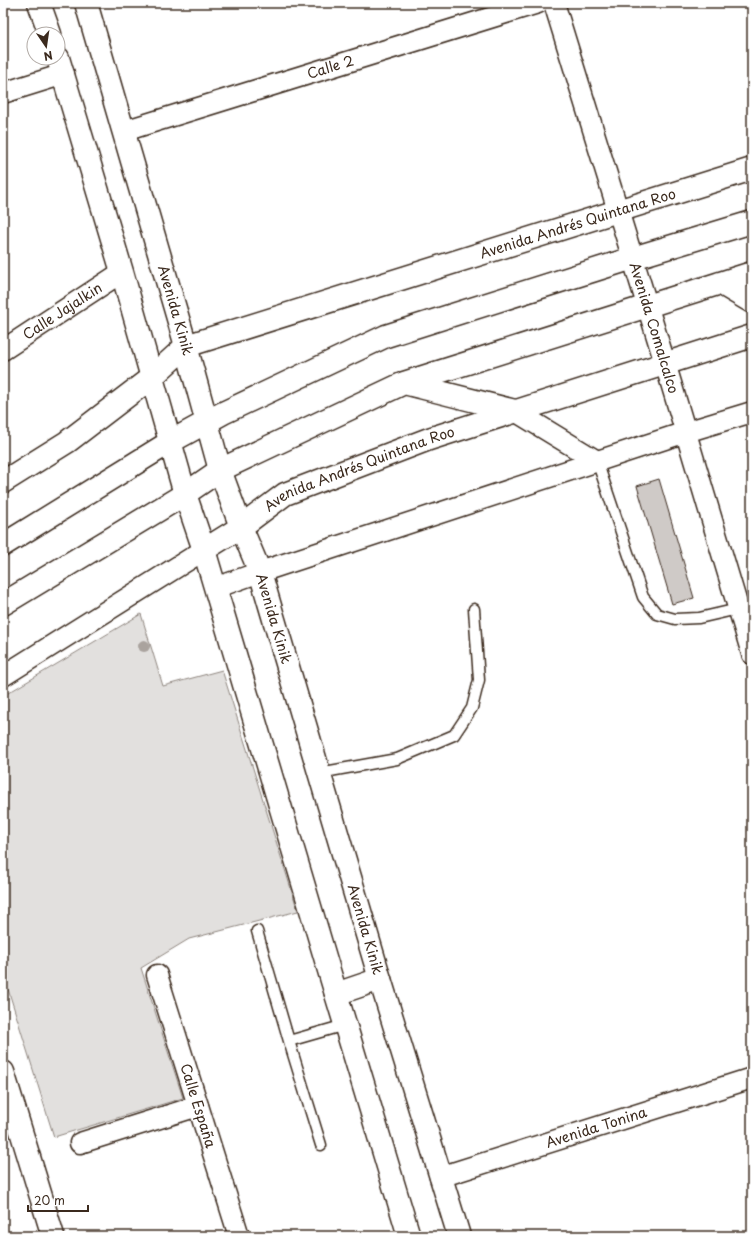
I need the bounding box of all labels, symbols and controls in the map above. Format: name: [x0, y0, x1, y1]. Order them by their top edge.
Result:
north arrow: [26, 26, 66, 66]
text: N: [42, 47, 55, 66]
street label: Calle 2: [304, 50, 356, 84]
street label: Avenida Andrés Quintana Roo: [477, 182, 678, 263]
street label: Avenida Comalcalco: [625, 260, 685, 396]
street label: Avenida Kinik: [153, 262, 199, 358]
street label: Calle Jajalkin: [18, 277, 106, 344]
street label: Avenida Andrés Quintana Roo: [259, 420, 457, 516]
street label: Avenida Kinik: [251, 571, 298, 666]
street label: Avenida Kinik: [343, 882, 389, 977]
street label: Calle España: [175, 1061, 222, 1151]
street label: Avenida Tonina: [543, 1101, 649, 1153]
scale bar: [28, 1187, 88, 1213]
text: 20 m: [34, 1191, 65, 1209]

